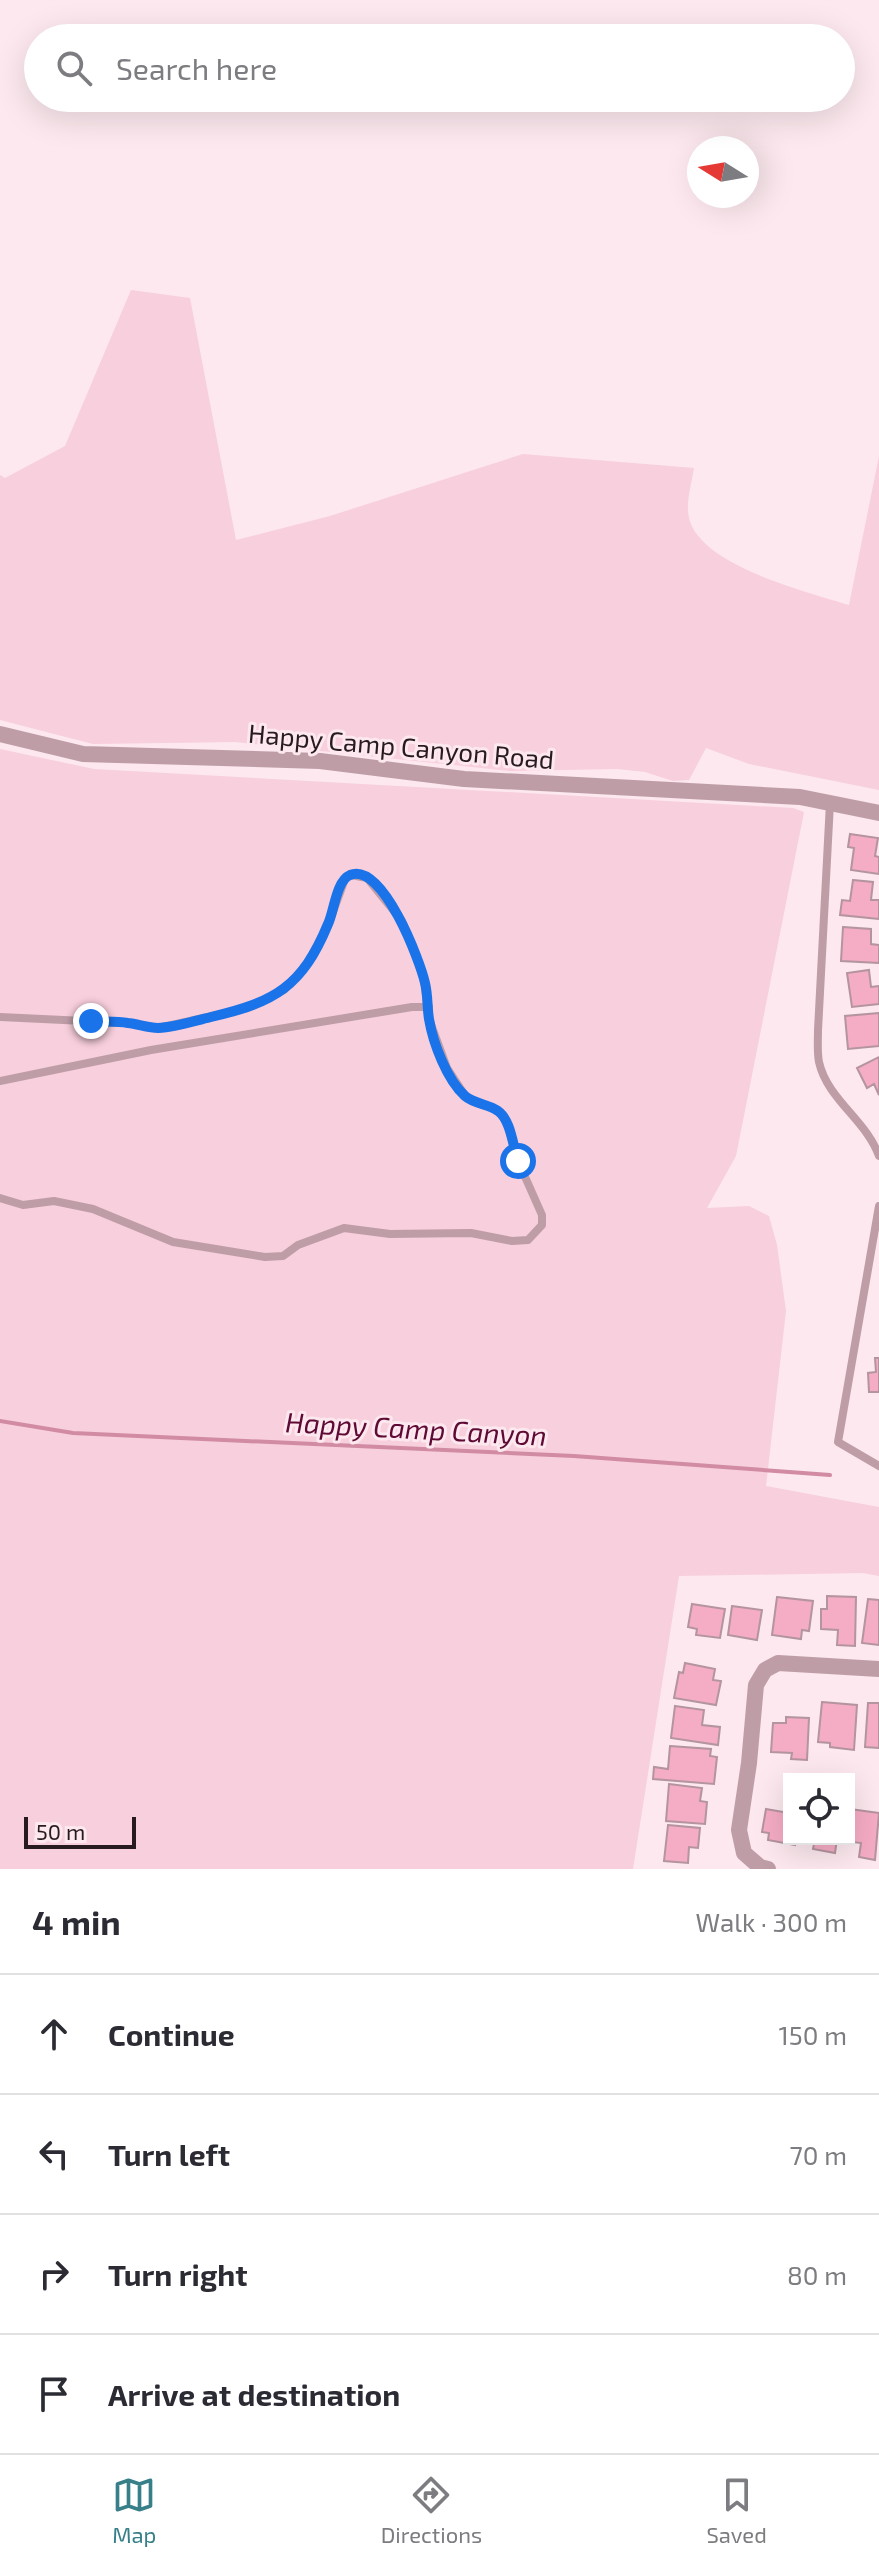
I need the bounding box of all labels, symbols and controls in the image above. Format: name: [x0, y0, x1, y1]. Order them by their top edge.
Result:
search box: [24, 24, 855, 112]
icon: search: [52, 46, 96, 90]
text: Search here: [116, 50, 277, 86]
north arrow: [687, 136, 759, 208]
street label: Happy Camp Canyon Road: [247, 717, 555, 774]
route end: [73, 1003, 109, 1039]
route start: [500, 1143, 536, 1179]
water label: Happy Camp Canyon: [285, 1404, 548, 1452]
map controls: [783, 1773, 855, 1845]
button: locate: [783, 1773, 855, 1845]
scale bar: [24, 1813, 136, 1849]
text: 50 m: [36, 1818, 85, 1844]
text: 4 min: [32, 1901, 121, 1942]
text: Walk · 300 m: [696, 1906, 847, 1937]
icon: ahead: [32, 2012, 76, 2056]
text: Continue: [108, 2016, 235, 2052]
text: 150 m: [778, 2019, 847, 2050]
icon: left: [32, 2132, 76, 2176]
text: Turn left: [108, 2136, 230, 2172]
text: 70 m: [789, 2139, 847, 2170]
icon: right: [32, 2252, 76, 2296]
text: Turn right: [108, 2256, 248, 2292]
text: 80 m: [787, 2259, 847, 2290]
icon: arrive: [32, 2372, 76, 2416]
text: Arrive at destination: [108, 2376, 400, 2412]
tab: Map: [112, 2473, 156, 2547]
tab: Directions: [381, 2473, 482, 2547]
tab: Saved: [706, 2473, 767, 2547]

